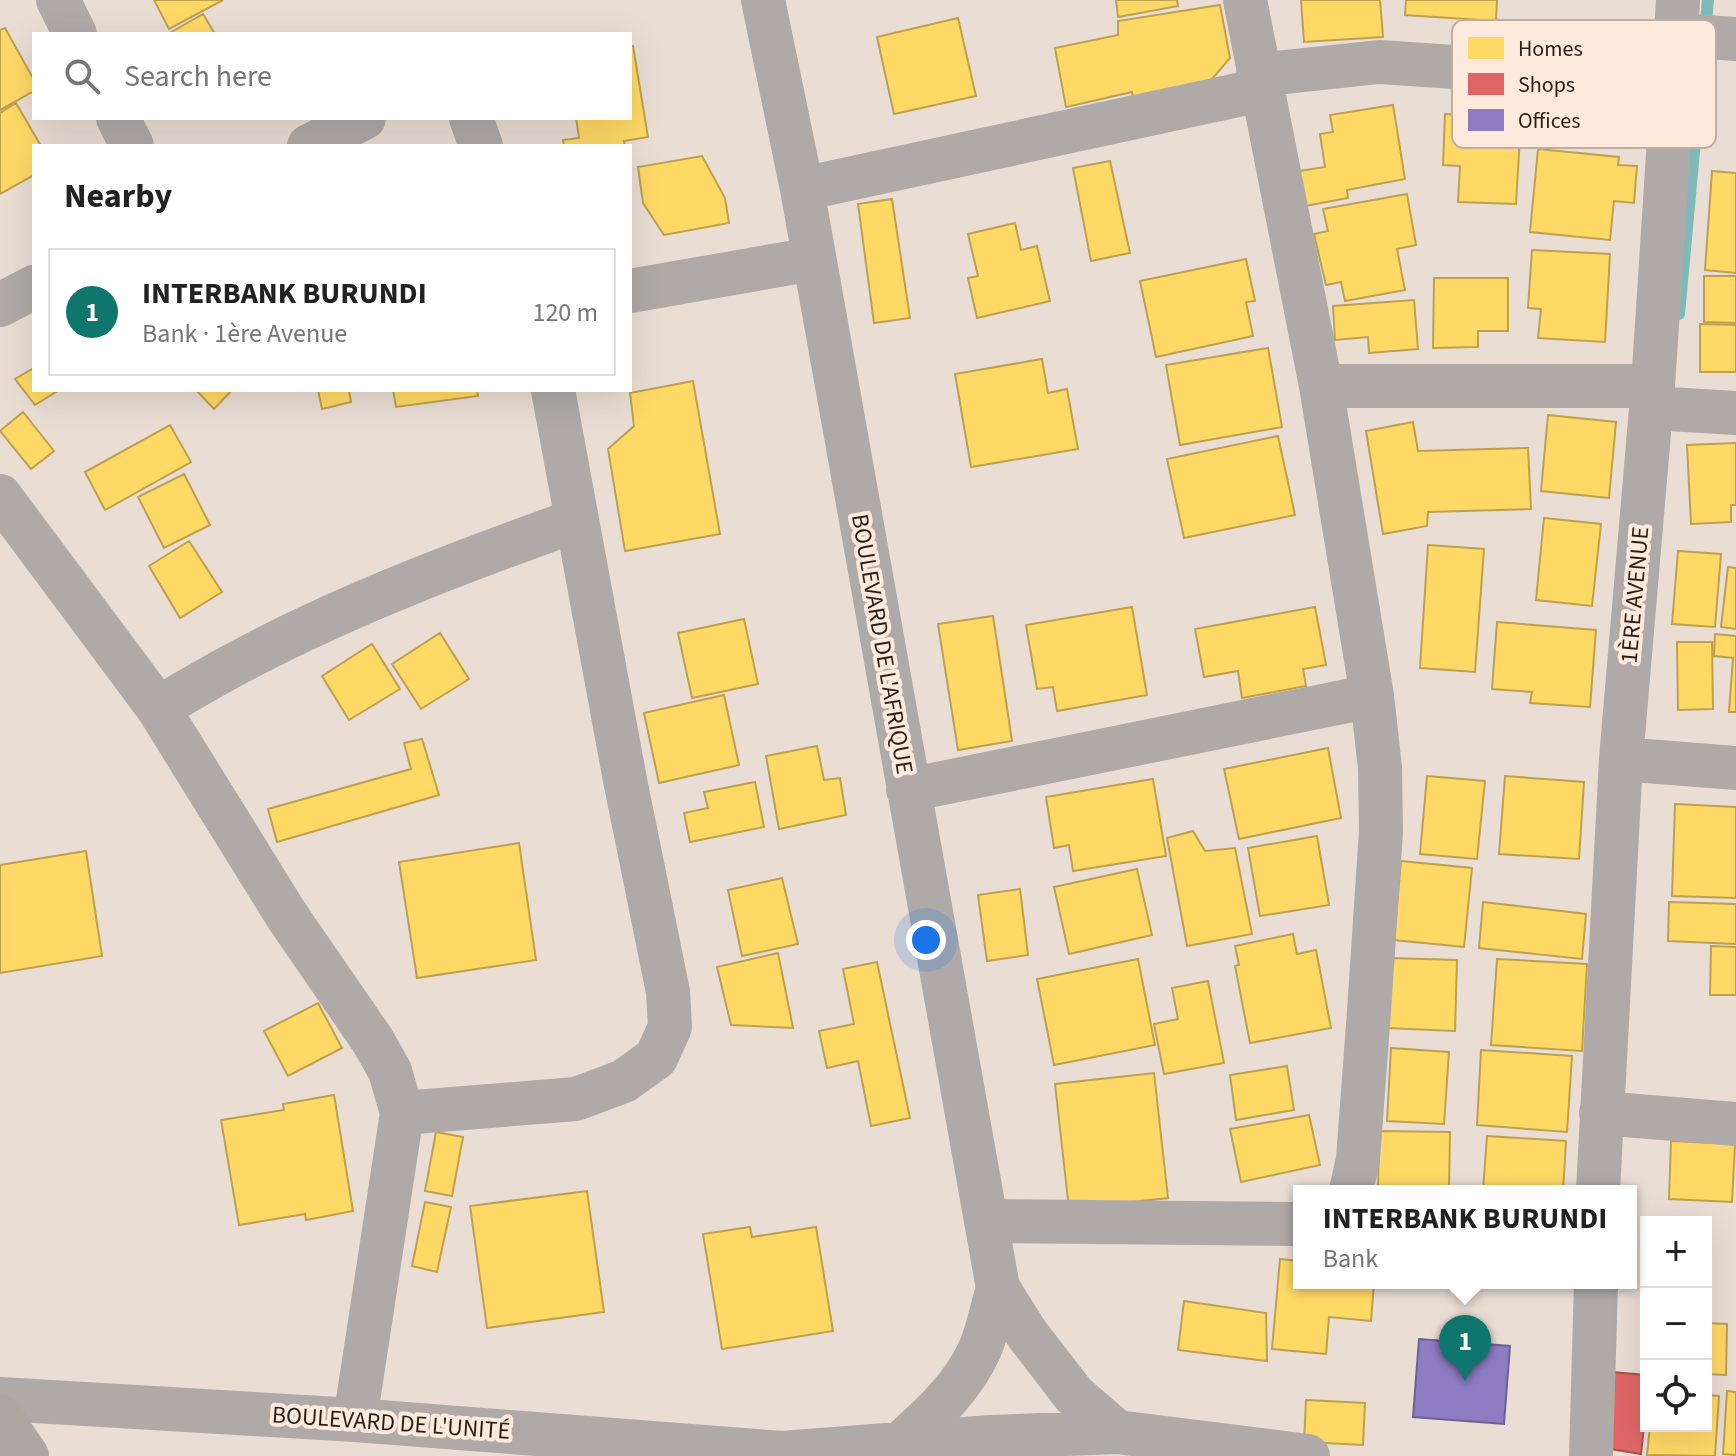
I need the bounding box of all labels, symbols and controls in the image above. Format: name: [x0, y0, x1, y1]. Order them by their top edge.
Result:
legend: [1452, 20, 1716, 148]
search box: [32, 32, 632, 120]
text: Homes: [1518, 33, 1583, 65]
icon: search: [60, 54, 104, 98]
text: Search here: [124, 55, 272, 98]
text: Shops: [1518, 69, 1575, 101]
text: Offices: [1518, 105, 1580, 137]
text: Nearby: [64, 172, 172, 221]
text: INTERBANK BURUNDI: [142, 272, 427, 315]
text: 1: [85, 294, 99, 331]
text: 120 m: [532, 294, 598, 331]
text: Bank · 1ère Avenue: [142, 315, 347, 352]
street label: BOULEVARD DE L'AFRIQUE: [842, 511, 922, 777]
street label: 1ÈRE AVENUE: [1612, 525, 1658, 665]
your location: [906, 920, 946, 960]
popup: [1293, 1185, 1637, 1289]
text: INTERBANK BURUNDI: [1323, 1197, 1607, 1240]
map controls: [1640, 1216, 1712, 1432]
button: +: [1640, 1216, 1712, 1288]
text: Bank: [1323, 1240, 1378, 1277]
button: −: [1640, 1288, 1712, 1360]
pin: 1: [1439, 1315, 1491, 1381]
button: locate: [1640, 1360, 1712, 1432]
street label: BOULEVARD DE L'UNITÉ: [271, 1397, 511, 1449]

